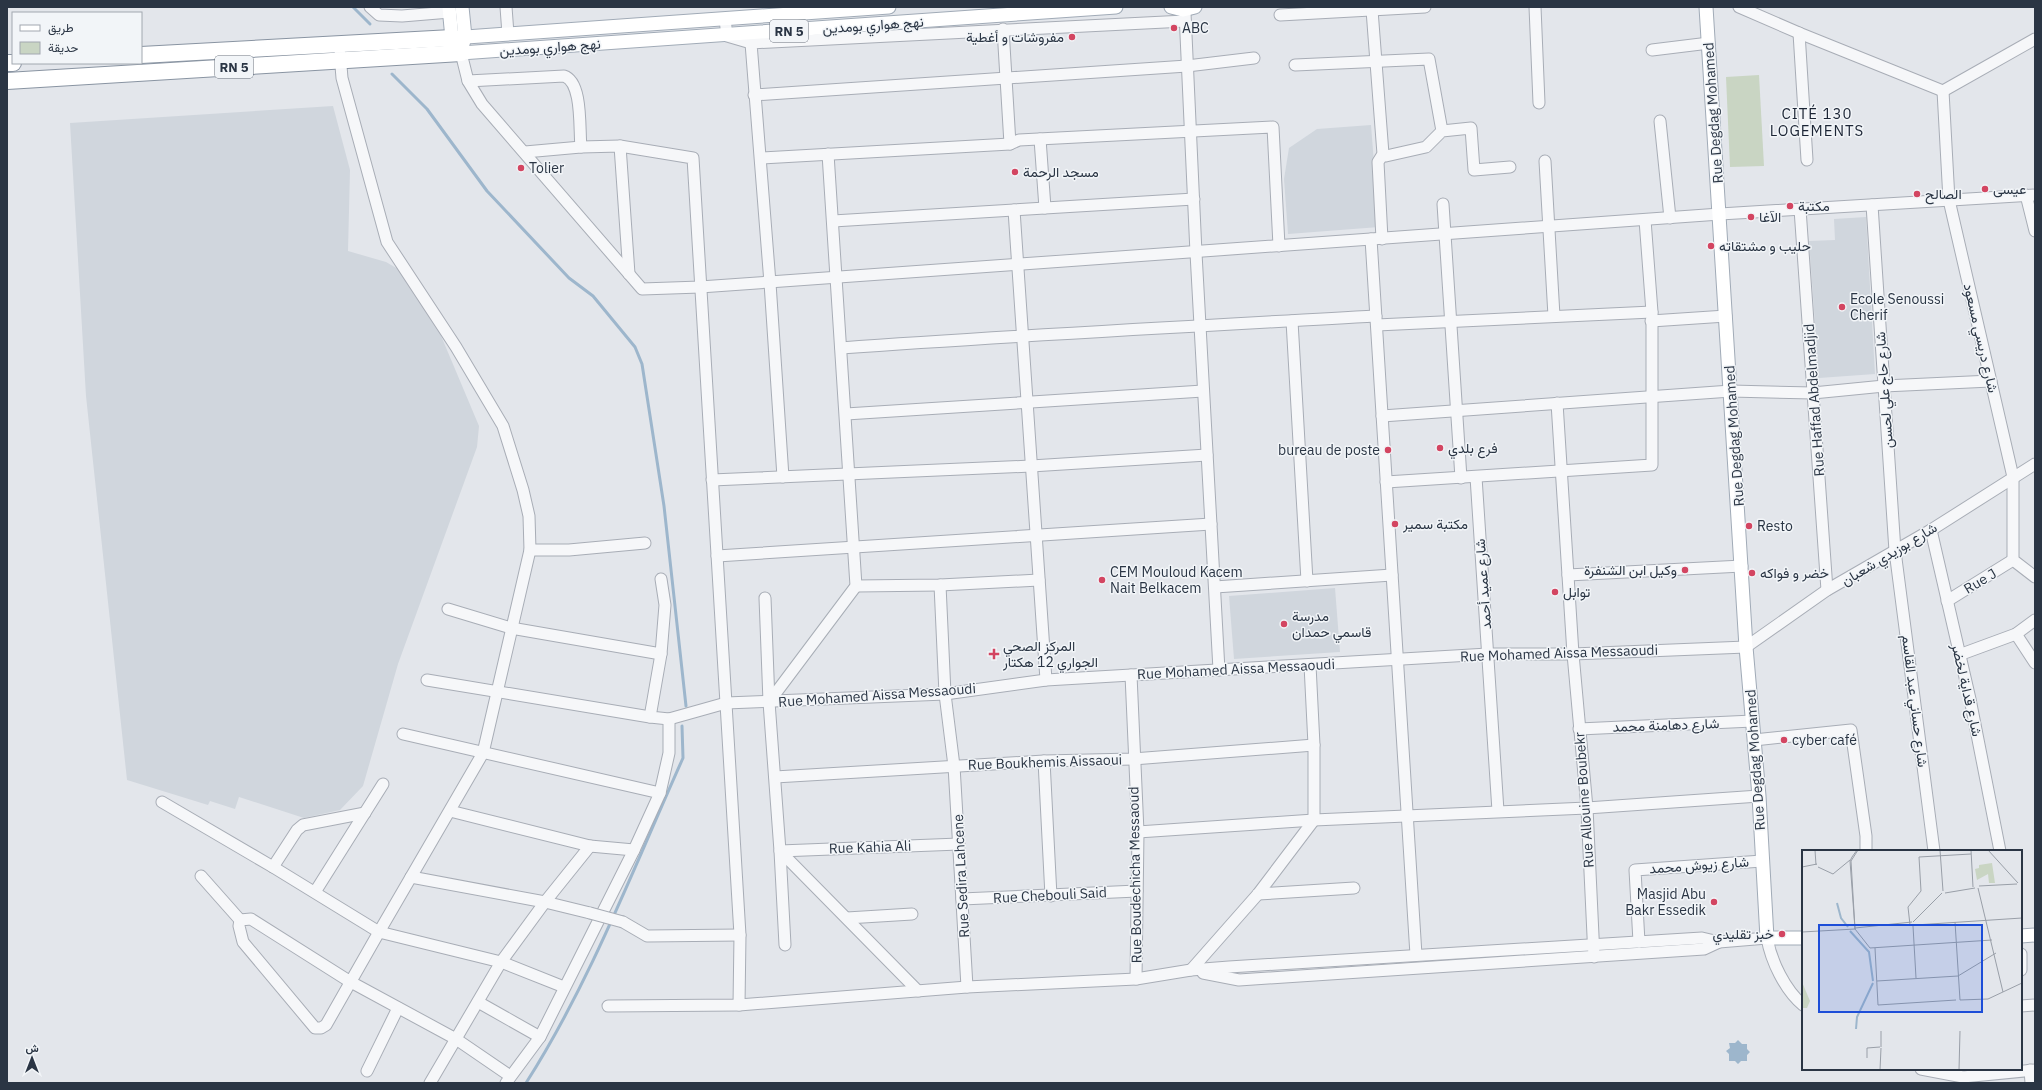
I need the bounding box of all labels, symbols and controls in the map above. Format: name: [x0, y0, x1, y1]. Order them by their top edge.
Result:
legend: [12, 12, 142, 64]
street label: نهج هواري بومدين: [822, 12, 924, 41]
place label: ABC: [1182, 19, 1209, 37]
text: طريق: [48, 20, 74, 36]
road number: RN 5: [770, 20, 808, 42]
marker: ABC: [1169, 23, 1179, 33]
place label: مفروشات و أغطية: [966, 28, 1064, 46]
marker: مفروشات و أغطية: [1067, 32, 1077, 42]
street label: نهج هواري بومدين: [499, 34, 601, 63]
text: حديقة: [48, 40, 78, 55]
street label: Rue Degdag Mohamed: [1699, 42, 1727, 184]
road number: RN 5: [215, 56, 253, 78]
district label: CITÉ 130 LOGEMENTS: [1770, 104, 1864, 140]
place label: Tolier: [529, 159, 564, 177]
marker: Tolier: [516, 163, 526, 173]
place label: مسجد الرحمة: [1023, 163, 1099, 181]
marker: مسجد الرحمة: [1010, 167, 1020, 177]
place label: عيسى: [1993, 180, 2026, 198]
marker: عيسى: [1980, 184, 1990, 194]
place label: الصالح: [1925, 185, 1962, 205]
marker: الصالح: [1912, 189, 1922, 199]
place label: مكتبة: [1798, 197, 1830, 215]
marker: مكتبة: [1785, 201, 1795, 211]
place label: الآغا: [1759, 208, 1781, 226]
marker: الآغا: [1746, 212, 1756, 222]
place label: حليب و مشتقاته: [1719, 237, 1811, 255]
marker: حليب و مشتقاته: [1706, 241, 1716, 251]
street label: شارع دريسي مسعود: [1957, 282, 2002, 395]
place label: Ecole Senoussi Cherif: [1850, 290, 1944, 324]
marker: Ecole Senoussi Cherif: [1837, 302, 1847, 312]
street label: Rue Haffad Abdelmadjid: [1800, 323, 1828, 477]
street label: شارع حاج علي لحسن: [1871, 331, 1900, 449]
street label: Rue Degdag Mohamed: [1720, 365, 1748, 507]
place label: فرع بلدي: [1448, 439, 1498, 460]
place label: bureau de poste: [1278, 441, 1380, 459]
marker: فرع بلدي: [1435, 443, 1445, 453]
marker: bureau de poste: [1383, 445, 1393, 455]
place label: مكتبة سمير: [1402, 515, 1468, 533]
place label: Resto: [1757, 517, 1793, 535]
street label: شارع بوزيدي شعبان: [1838, 518, 1942, 592]
marker: مكتبة سمير: [1390, 519, 1400, 529]
marker: Resto: [1744, 521, 1754, 531]
street label: شارع عميد أحمد: [1471, 538, 1497, 630]
place label: وكيل ابن الشنفرة: [1584, 561, 1677, 579]
place label: CEM Mouloud Kacem Nait Belkacem: [1110, 563, 1243, 597]
place label: خضر و فواكه: [1760, 564, 1829, 582]
street label: Rue J: [1960, 564, 2000, 598]
marker: وكيل ابن الشنفرة: [1680, 565, 1690, 575]
marker: خضر و فواكه: [1747, 568, 1757, 578]
marker: CEM Mouloud Kacem Nait Belkacem: [1097, 575, 1107, 585]
place label: توابل: [1563, 583, 1590, 601]
marker: توابل: [1550, 587, 1560, 597]
place label: مدرسة قاسمي حمدان: [1292, 607, 1371, 644]
marker: مدرسة قاسمي حمدان: [1279, 619, 1289, 629]
street label: شارع حساني عبد القاسم: [1895, 634, 1932, 769]
place label: المركز الصحي الجواري 12 هكتار: [1002, 637, 1098, 674]
street label: Rue Mohamed Aissa Messaoudi: [1460, 641, 1658, 665]
street label: شارع قداية لخضر: [1945, 641, 1986, 739]
marker: المركز الصحي الجواري 12 هكتار: [988, 648, 1000, 660]
street label: Rue Mohamed Aissa Messaoudi: [1137, 655, 1335, 683]
street label: Rue Mohamed Aissa Messaoudi: [778, 679, 976, 711]
street label: Rue Degdag Mohamed: [1741, 689, 1769, 831]
street label: شارع دهامنة محمد: [1612, 714, 1720, 738]
place label: cyber café: [1792, 731, 1857, 749]
street label: Rue Allouine Boubekr: [1570, 732, 1598, 868]
marker: cyber café: [1779, 735, 1789, 745]
street label: Rue Boukhemis Aissaoui: [967, 750, 1123, 774]
street label: Rue Boudechicha Messaoud: [1124, 786, 1146, 964]
street label: Rue Sedira Lahcene: [949, 813, 973, 938]
street label: Rue Kahia Ali: [828, 837, 912, 857]
inset map: [1802, 850, 2022, 1070]
street label: شارع زيوش محمد: [1649, 853, 1750, 879]
street label: Rue Chebouli Said: [993, 883, 1107, 907]
place label: Masjid Abu Bakr Essedik: [1625, 885, 1707, 919]
marker: Masjid Abu Bakr Essedik: [1709, 897, 1719, 907]
place label: خبز تقليدي: [1713, 925, 1774, 946]
marker: خبز تقليدي: [1777, 929, 1787, 939]
north arrow: [12, 1038, 52, 1078]
text: ش: [25, 1041, 39, 1055]

